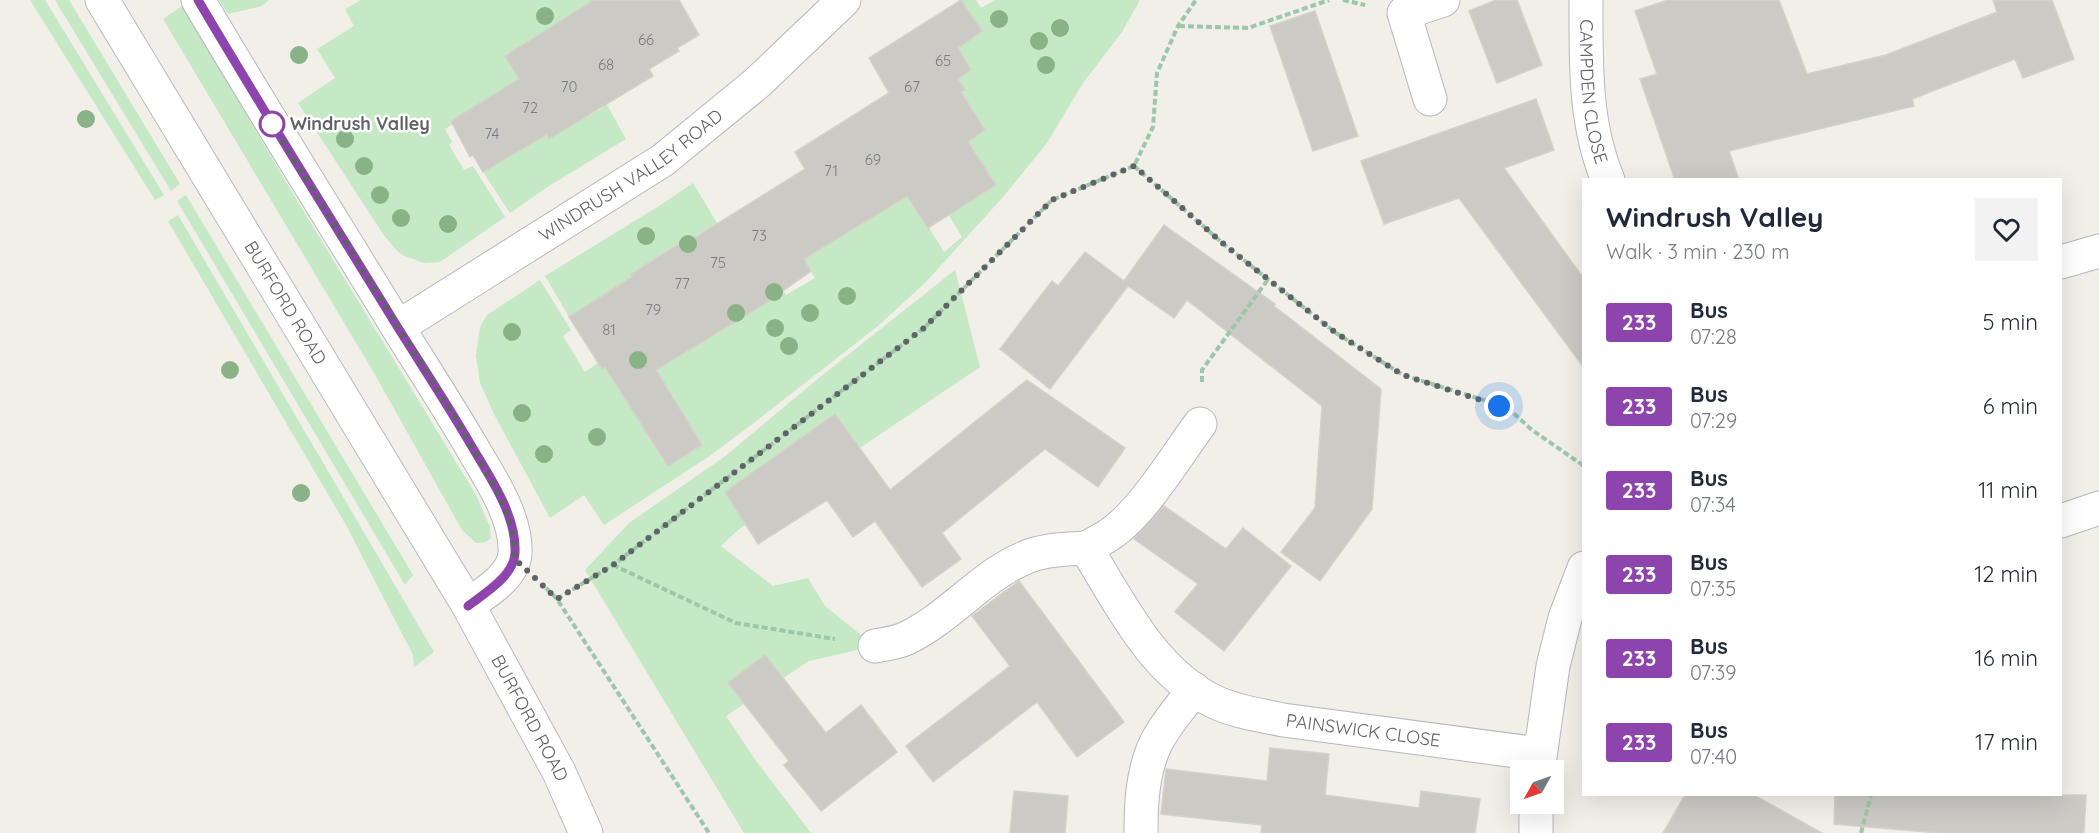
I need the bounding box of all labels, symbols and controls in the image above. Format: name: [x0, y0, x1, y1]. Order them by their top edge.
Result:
street label: CAMPDEN CLOSE: [1575, 19, 1613, 167]
house number: 66: [638, 30, 654, 49]
house number: 65: [935, 51, 951, 70]
house number: 68: [598, 55, 614, 74]
house number: 70: [561, 77, 577, 96]
house number: 67: [904, 77, 920, 96]
house number: 72: [522, 98, 538, 117]
street label: WINDRUSH VALLEY ROAD: [534, 104, 727, 246]
marker: Windrush Valley: [259, 111, 285, 137]
place label: Windrush Valley: [290, 112, 430, 135]
house number: 74: [484, 124, 500, 143]
house number: 69: [865, 150, 881, 169]
house number: 71: [824, 161, 838, 180]
button: heart: [1975, 198, 2038, 261]
text: Windrush Valley: [1606, 199, 1823, 234]
house number: 73: [751, 226, 767, 245]
street label: BURFORD ROAD: [239, 237, 332, 369]
text: Walk · 3 min · 230 m: [1606, 239, 1789, 264]
house number: 75: [710, 253, 726, 272]
house number: 77: [674, 274, 690, 293]
text: Bus: [1690, 296, 1728, 324]
house number: 79: [645, 300, 661, 319]
text: 5 min: [1983, 308, 2038, 336]
text: 233: [1622, 309, 1656, 335]
house number: 81: [602, 320, 616, 339]
text: 07:28: [1690, 324, 1737, 349]
text: Bus: [1690, 380, 1728, 408]
your location: [1484, 391, 1514, 421]
text: 6 min: [1983, 392, 2038, 420]
text: 233: [1622, 393, 1656, 419]
text: 07:29: [1690, 408, 1737, 433]
text: Bus: [1690, 464, 1728, 492]
text: 11 min: [1978, 476, 2038, 504]
text: 233: [1622, 477, 1656, 503]
text: 07:34: [1690, 492, 1736, 517]
text: Bus: [1690, 548, 1728, 576]
text: 12 min: [1974, 560, 2038, 588]
text: 233: [1622, 561, 1656, 587]
text: 07:35: [1690, 576, 1736, 601]
text: Bus: [1690, 632, 1728, 660]
text: 16 min: [1975, 644, 2038, 672]
text: 233: [1622, 645, 1656, 671]
street label: BURFORD ROAD: [486, 651, 574, 785]
text: 07:39: [1690, 660, 1736, 685]
street label: PAINSWICK CLOSE: [1285, 709, 1442, 752]
text: Bus: [1690, 716, 1728, 744]
text: 17 min: [1975, 728, 2038, 756]
text: 233: [1622, 729, 1656, 755]
text: 07:40: [1690, 744, 1737, 769]
north arrow: [1510, 760, 1564, 814]
map controls: [1510, 760, 1564, 814]

